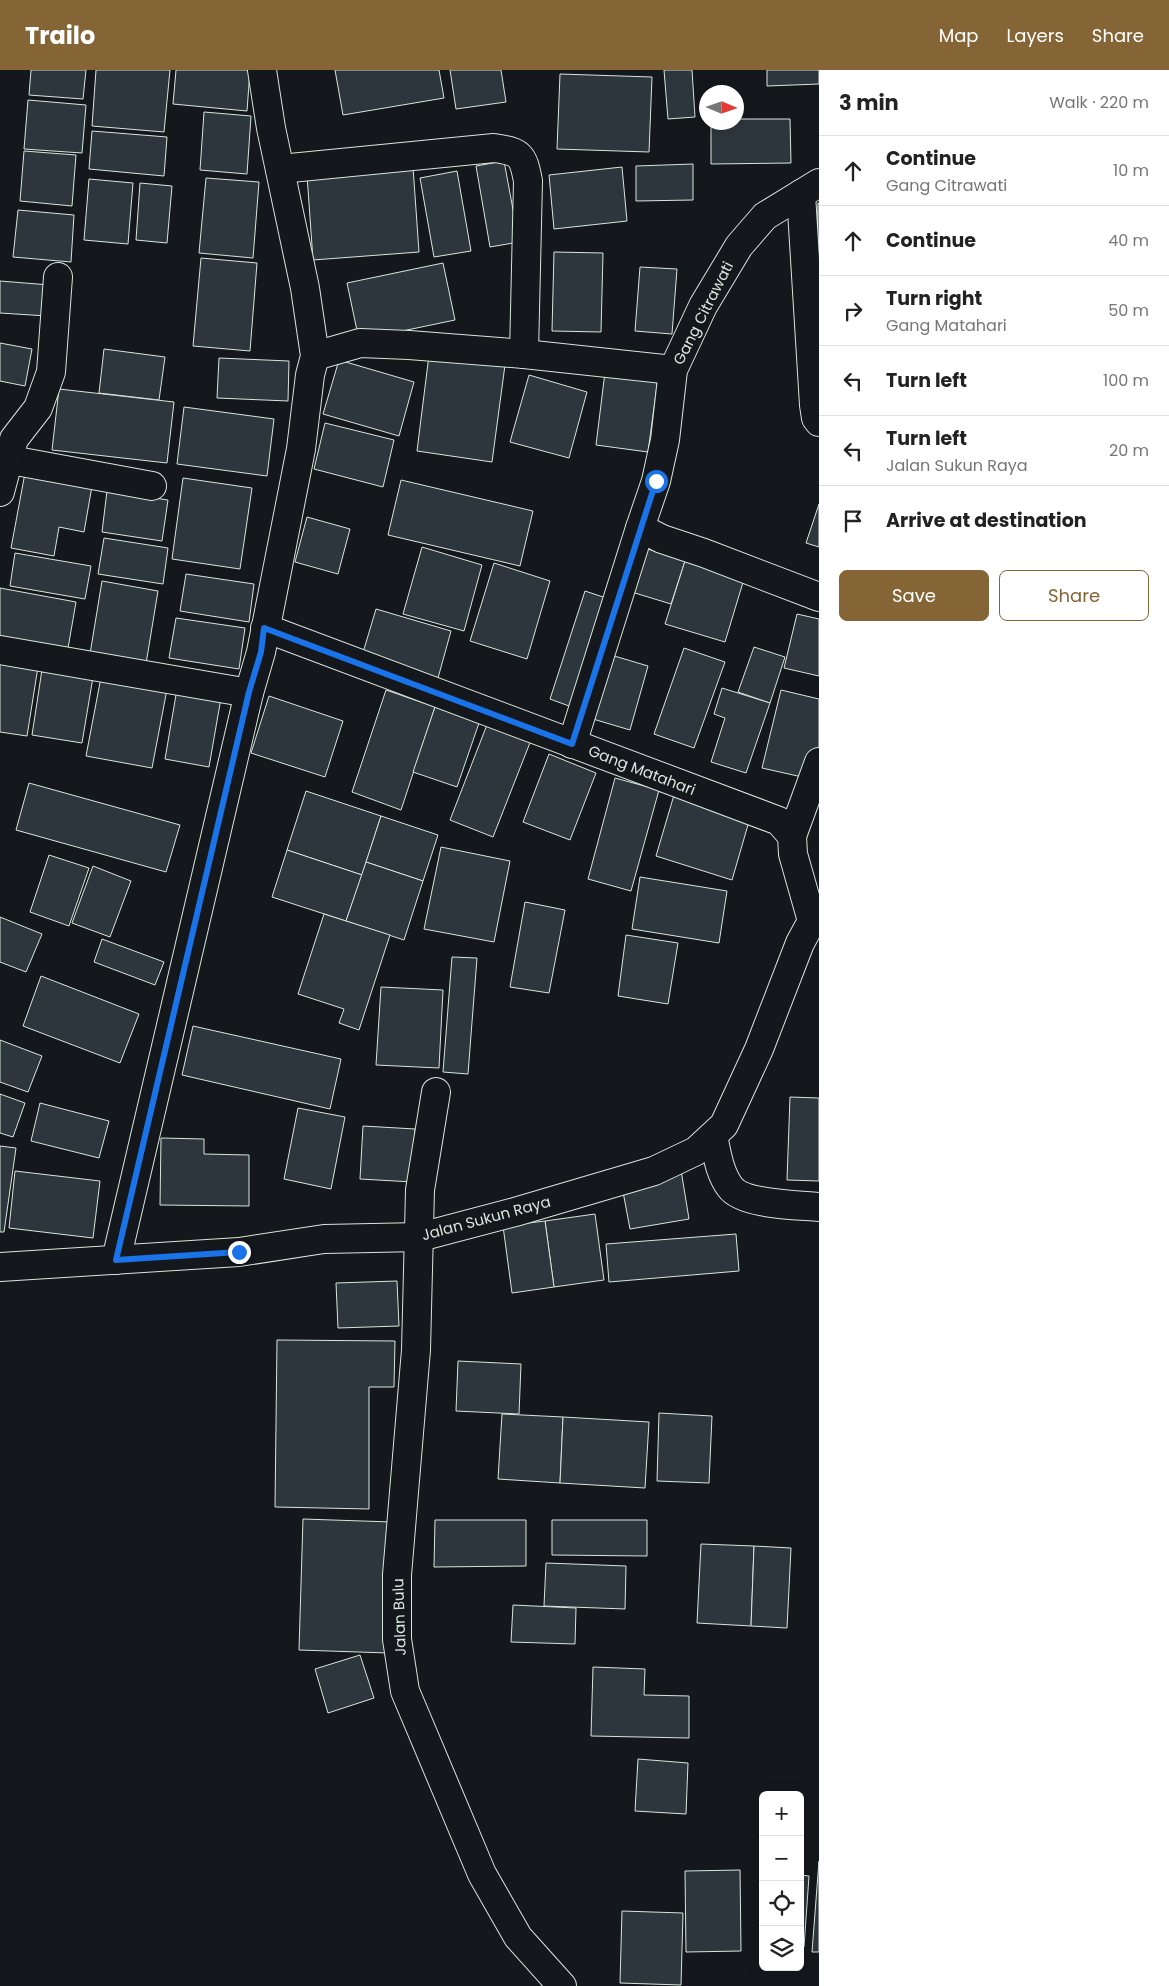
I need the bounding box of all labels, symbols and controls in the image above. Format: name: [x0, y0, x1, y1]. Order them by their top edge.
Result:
text: Trailo: [25, 19, 95, 52]
text: Map: [939, 23, 979, 48]
text: Layers: [1007, 23, 1064, 48]
text: Share: [1092, 23, 1144, 48]
north arrow: [699, 85, 744, 130]
text: 3 min: [839, 88, 899, 117]
text: Walk · 220 m: [1049, 91, 1149, 114]
text: Continue: [886, 145, 976, 172]
icon: ahead: [839, 157, 867, 185]
text: 10 m: [1113, 159, 1149, 182]
text: Gang Citrawati: [886, 174, 1007, 197]
icon: ahead: [839, 227, 867, 255]
text: Continue: [886, 227, 976, 254]
text: 40 m: [1108, 229, 1149, 252]
street label: Gang Citrawati: [668, 258, 738, 368]
text: Turn right: [886, 285, 982, 312]
icon: right: [839, 297, 867, 325]
text: 50 m: [1108, 299, 1149, 322]
text: Gang Matahari: [886, 314, 1007, 337]
icon: left: [839, 367, 867, 395]
text: Turn left: [886, 367, 967, 394]
text: 100 m: [1103, 369, 1149, 392]
text: Turn left: [886, 425, 967, 452]
icon: left: [839, 437, 867, 465]
text: 20 m: [1109, 439, 1149, 462]
text: Jalan Sukun Raya: [886, 454, 1028, 477]
route start: [645, 470, 668, 493]
icon: arrive: [839, 507, 867, 535]
text: Arrive at destination: [886, 507, 1087, 534]
button: Save: [839, 570, 989, 621]
button: Share: [999, 570, 1149, 621]
street label: Gang Matahari: [585, 740, 699, 800]
street label: Jalan Sukun Raya: [419, 1191, 553, 1245]
route end: [228, 1241, 251, 1264]
street label: Jalan Bulu: [387, 1578, 411, 1656]
map controls: [759, 1791, 804, 1971]
button: +: [759, 1791, 804, 1836]
button: −: [759, 1836, 804, 1881]
button: locate: [759, 1881, 804, 1926]
button: layers: [759, 1926, 804, 1971]

